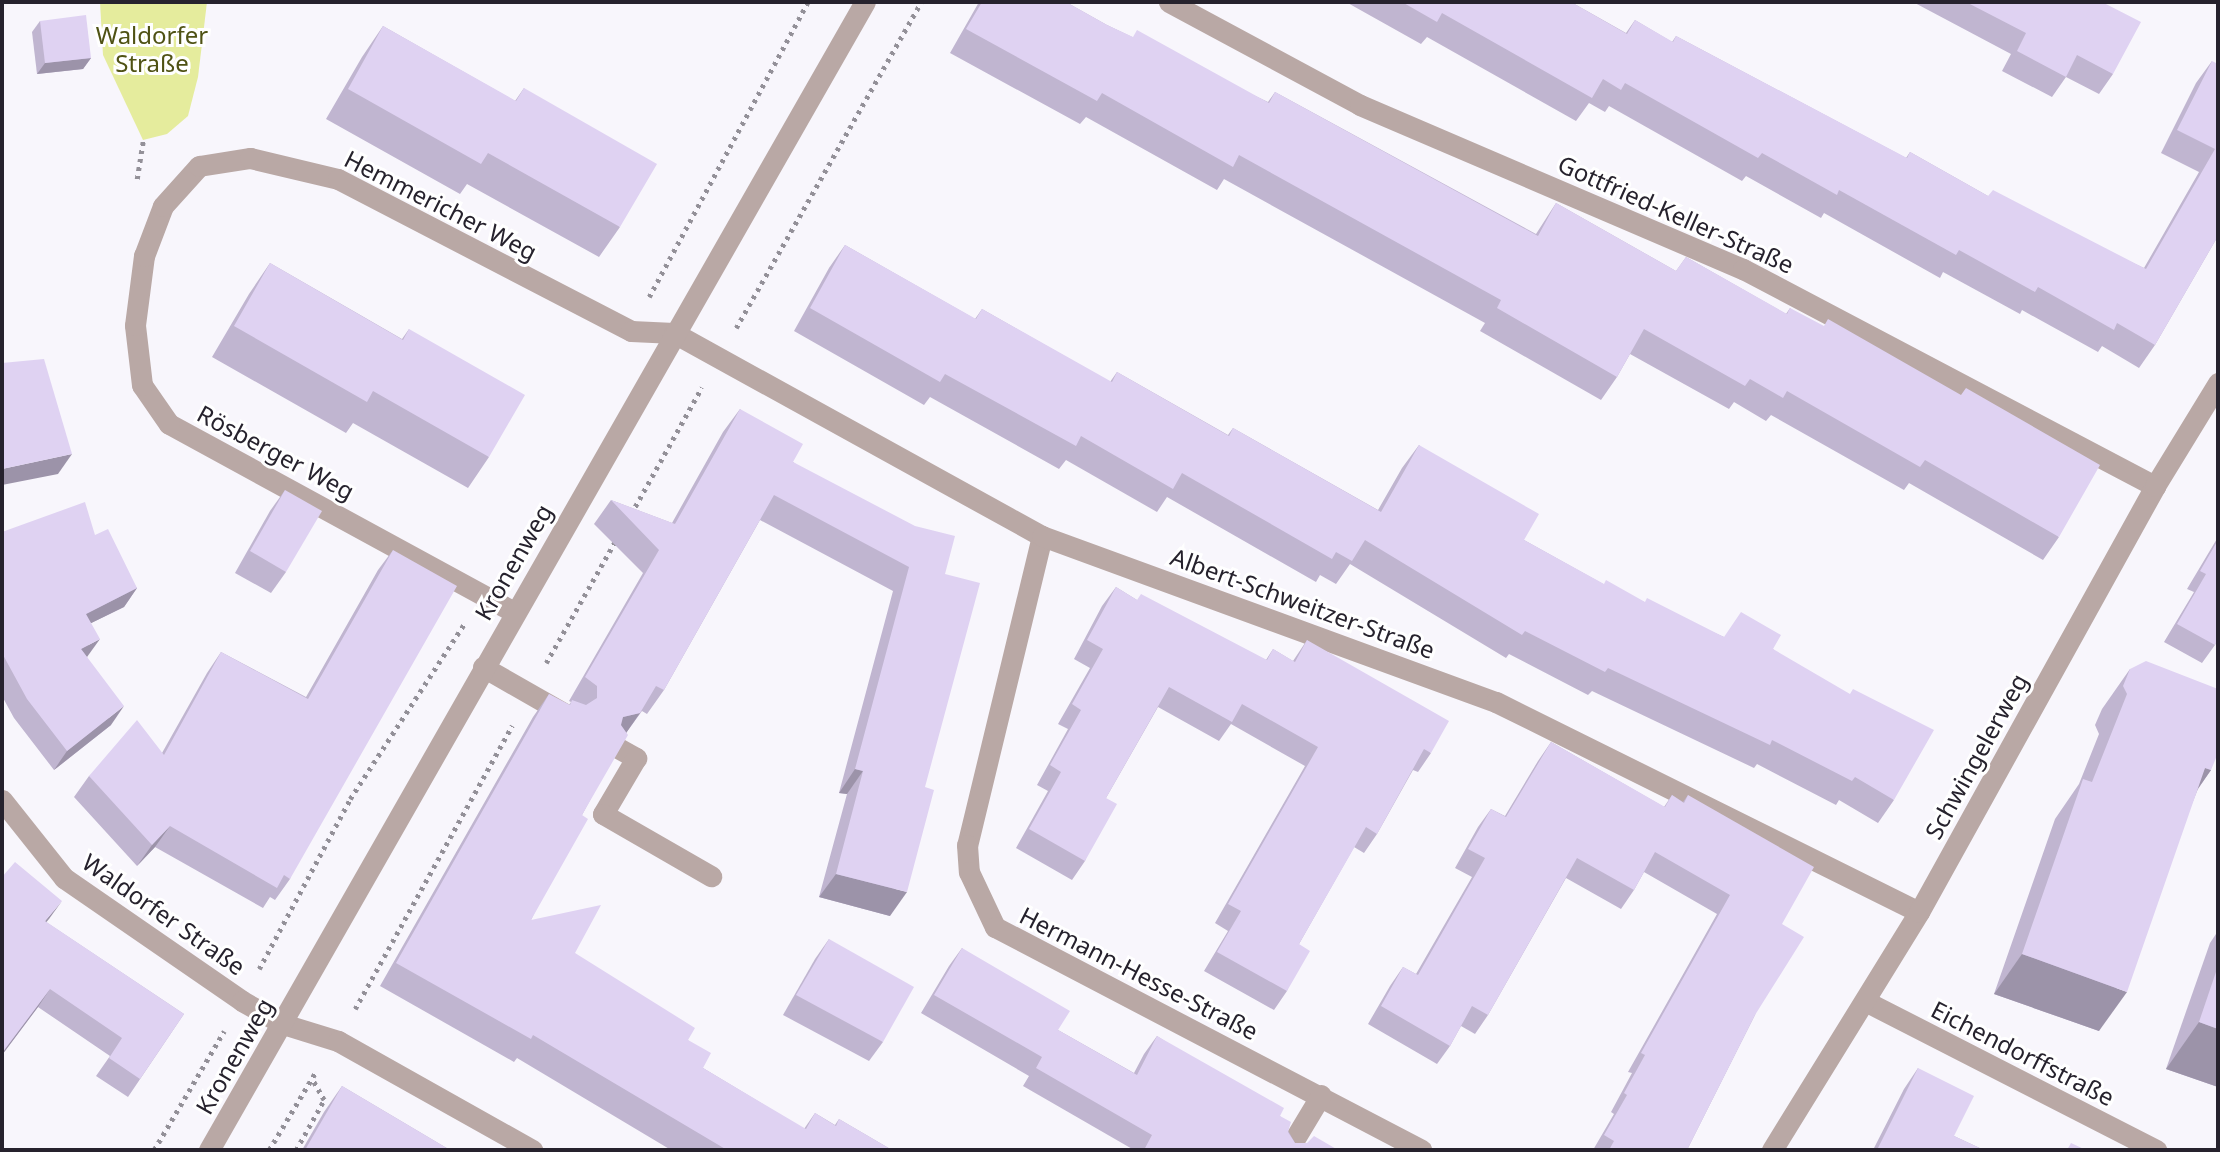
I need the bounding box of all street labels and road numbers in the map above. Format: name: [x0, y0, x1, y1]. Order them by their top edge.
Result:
street label: Hemmericher Weg: [340, 144, 542, 266]
street label: Gottfried-Keller-Straße: [1554, 149, 1798, 279]
street label: Rösberger Weg: [193, 399, 359, 505]
street label: Kronenweg: [468, 499, 558, 625]
street label: Albert-Schweitzer-Straße: [1167, 542, 1439, 664]
street label: Schwingelerweg: [1919, 668, 2033, 844]
street label: Waldorfer Straße: [77, 847, 251, 981]
street label: Hermann-Hesse-Straße: [1015, 900, 1263, 1046]
street label: Kronenweg: [189, 993, 279, 1119]
street label: Eichendorffstraße: [1927, 994, 2119, 1112]

